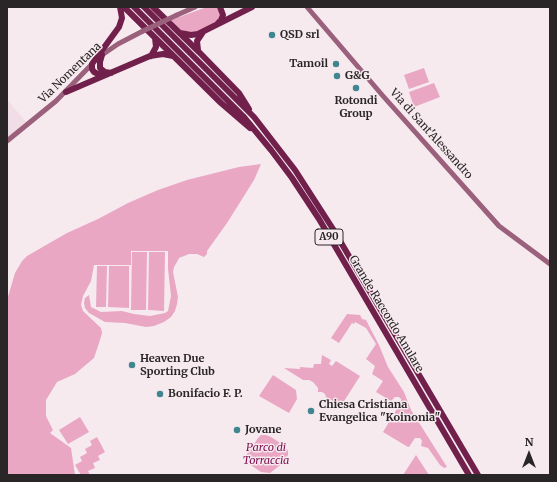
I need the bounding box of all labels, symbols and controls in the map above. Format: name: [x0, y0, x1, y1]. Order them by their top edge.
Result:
place label: QSD srl: [280, 28, 320, 42]
marker: QSD srl: [267, 30, 277, 40]
street label: Via Nomentana: [36, 40, 104, 106]
place label: Tamoil: [289, 57, 328, 71]
marker: Tamoil: [331, 59, 341, 69]
place label: G&G: [345, 69, 369, 83]
marker: G&G: [332, 71, 342, 81]
marker: Rotondi Group: [351, 83, 361, 93]
street label: Via di Sant'Alessandro: [387, 86, 475, 182]
place label: Rotondi Group: [334, 94, 378, 120]
road number: A90: [315, 229, 343, 245]
street label: Grande Raccordo Anulare: [346, 253, 426, 375]
place label: Heaven Due Sporting Club: [140, 352, 215, 378]
marker: Heaven Due Sporting Club: [127, 360, 137, 370]
place label: Bonifacio F. P.: [168, 387, 243, 401]
marker: Bonifacio F. P.: [155, 389, 165, 399]
place label: Chiesa Cristiana Evangelica "Koinonia": [319, 398, 440, 424]
marker: Chiesa Cristiana Evangelica "Koinonia": [306, 406, 316, 416]
place label: Jovane: [245, 423, 281, 437]
marker: Jovane: [232, 425, 242, 435]
north arrow: [509, 434, 549, 474]
text: N: [525, 435, 533, 449]
park label: Parco di Torraccia: [243, 441, 289, 467]

